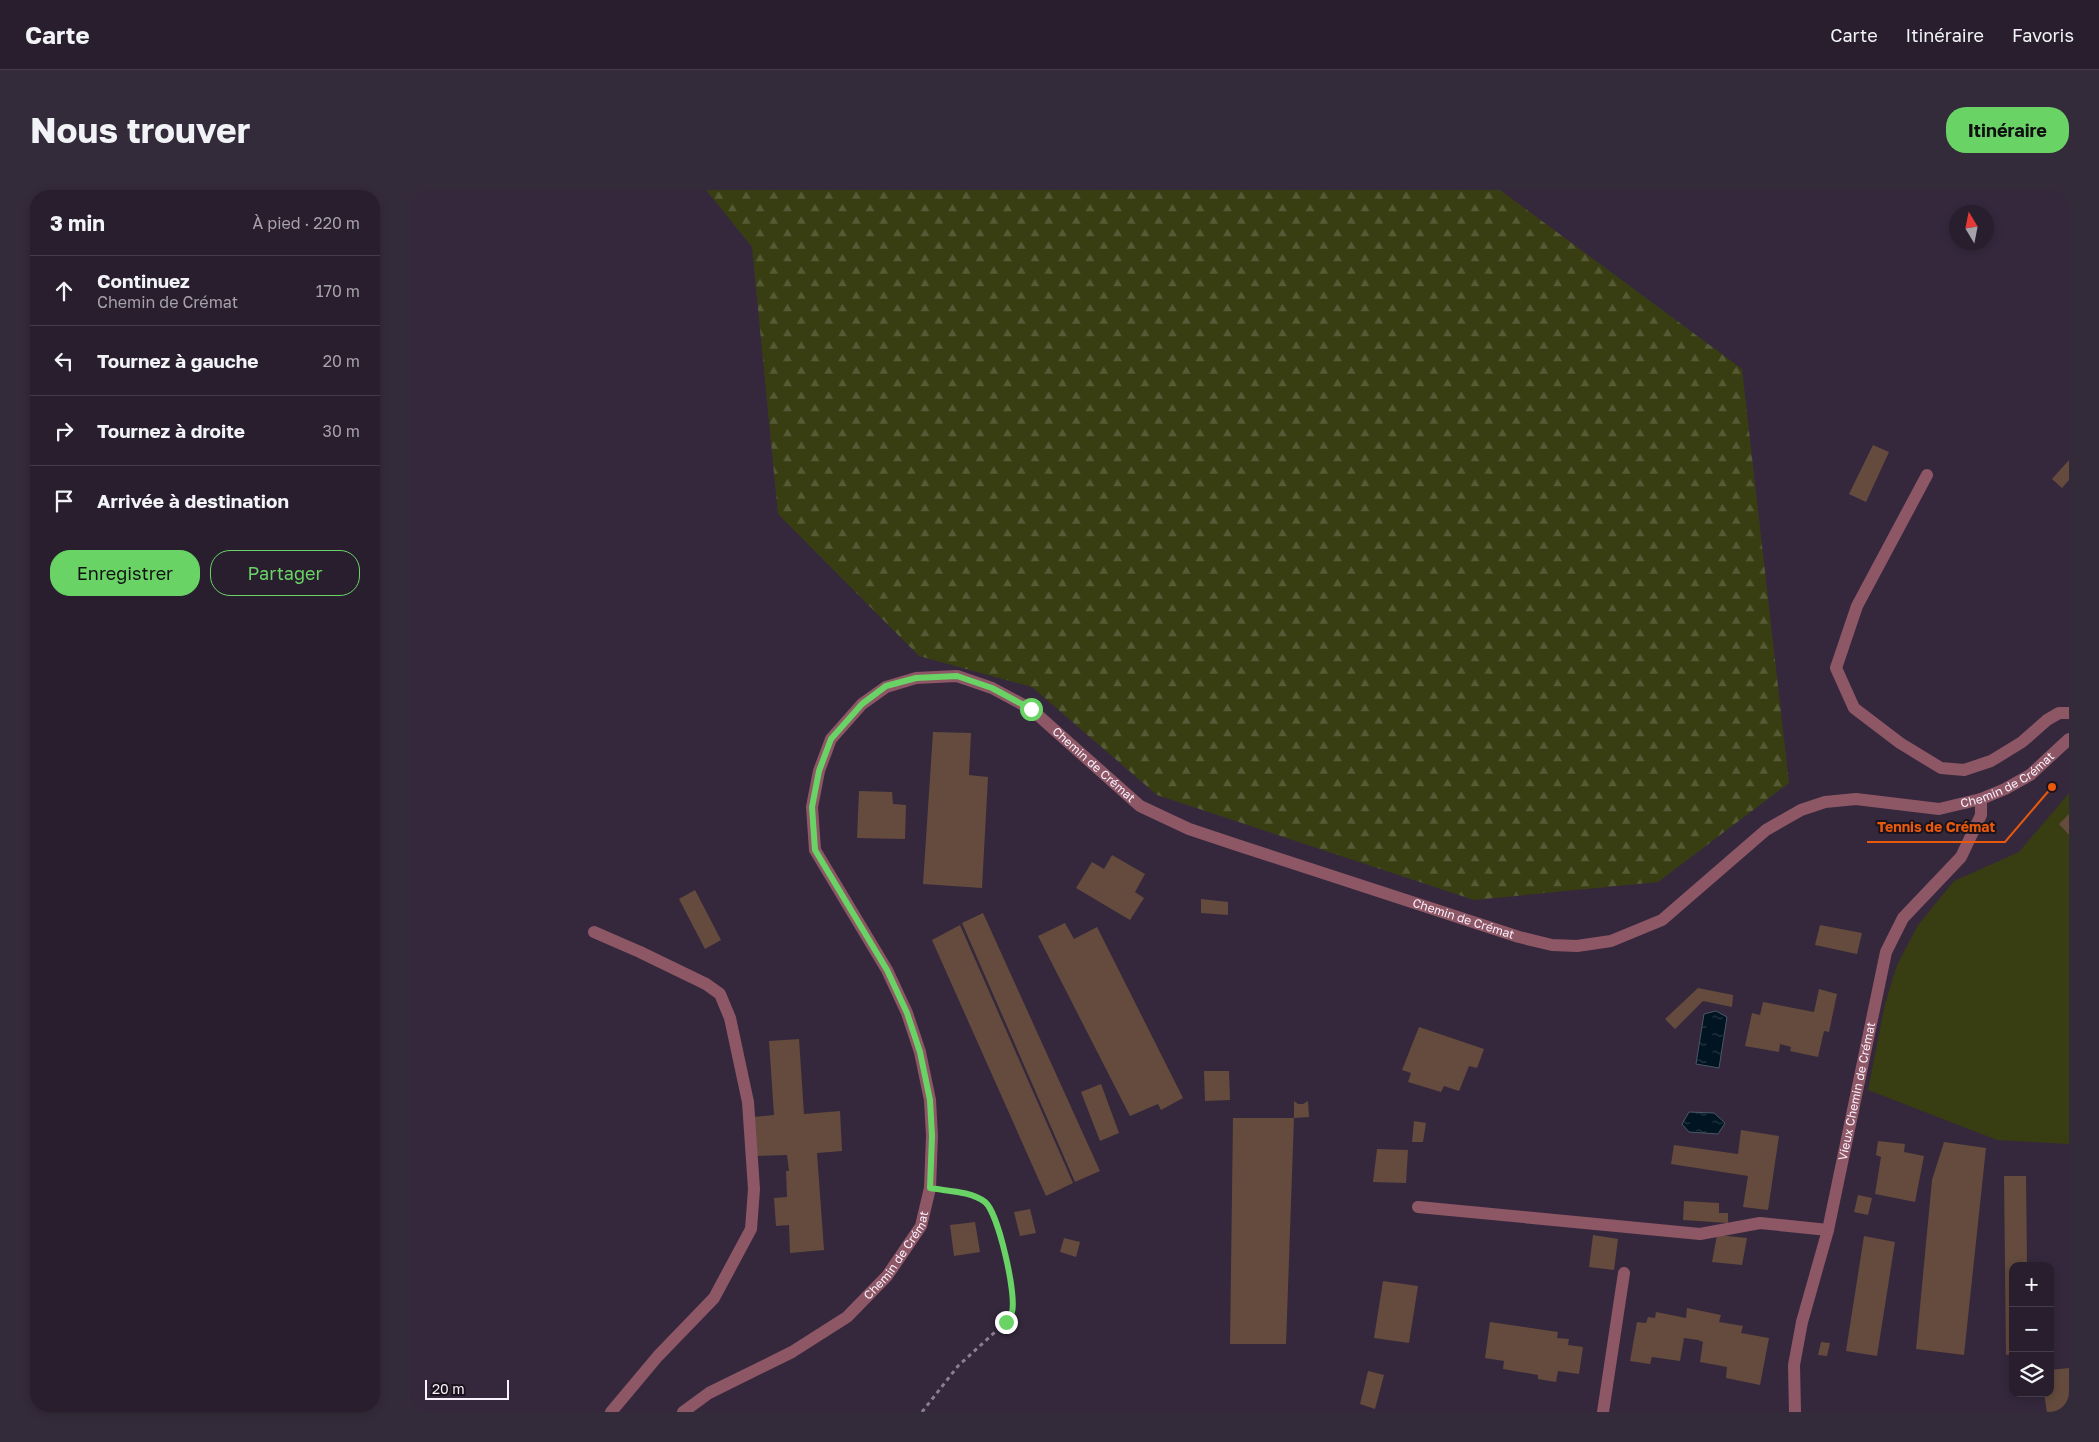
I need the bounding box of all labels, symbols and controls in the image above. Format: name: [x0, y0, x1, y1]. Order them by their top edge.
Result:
text: Carte: [25, 20, 90, 49]
text: Carte: [1830, 24, 1878, 46]
text: Itinéraire: [1906, 24, 1984, 46]
text: Favoris: [2012, 24, 2074, 46]
button: Itinéraire: [1946, 107, 2069, 153]
text: Nous trouver: [30, 109, 250, 151]
north arrow: [1949, 205, 1994, 250]
text: 3 min: [50, 210, 105, 236]
text: À pied · 220 m: [253, 213, 360, 233]
text: Continuez: [97, 269, 190, 292]
icon: ahead: [50, 277, 78, 305]
text: 170 m: [316, 281, 360, 301]
text: Chemin de Crémat: [97, 292, 238, 312]
icon: left: [50, 347, 78, 375]
text: Tournez à gauche: [97, 349, 258, 372]
text: 20 m: [323, 351, 360, 371]
icon: right: [50, 417, 78, 445]
text: Tournez à droite: [97, 419, 245, 442]
text: 30 m: [323, 421, 360, 441]
icon: arrive: [50, 487, 78, 515]
text: Arrivée à destination: [97, 489, 289, 512]
button: Enregistrer: [50, 550, 200, 596]
button: Partager: [210, 550, 360, 596]
route start: [1020, 698, 1043, 721]
street label: Chemin de Crémat: [1049, 724, 1139, 805]
street label: Chemin de Crémat: [1959, 748, 2057, 811]
callout: Tennis de Crémat: [1867, 813, 2005, 842]
text: Tennis de Crémat: [1877, 818, 1995, 835]
street label: Chemin de Crémat: [1411, 895, 1516, 942]
street label: Vieux Chemin de Crémat: [1835, 1020, 1878, 1162]
street label: Chemin de Crémat: [860, 1209, 931, 1303]
map controls: [2009, 1262, 2054, 1397]
button: +: [2009, 1262, 2054, 1307]
button: −: [2009, 1307, 2054, 1352]
route end: [995, 1311, 1018, 1334]
button: layers: [2009, 1352, 2054, 1397]
scale bar: [425, 1377, 509, 1400]
text: 20 m: [432, 1380, 465, 1397]

